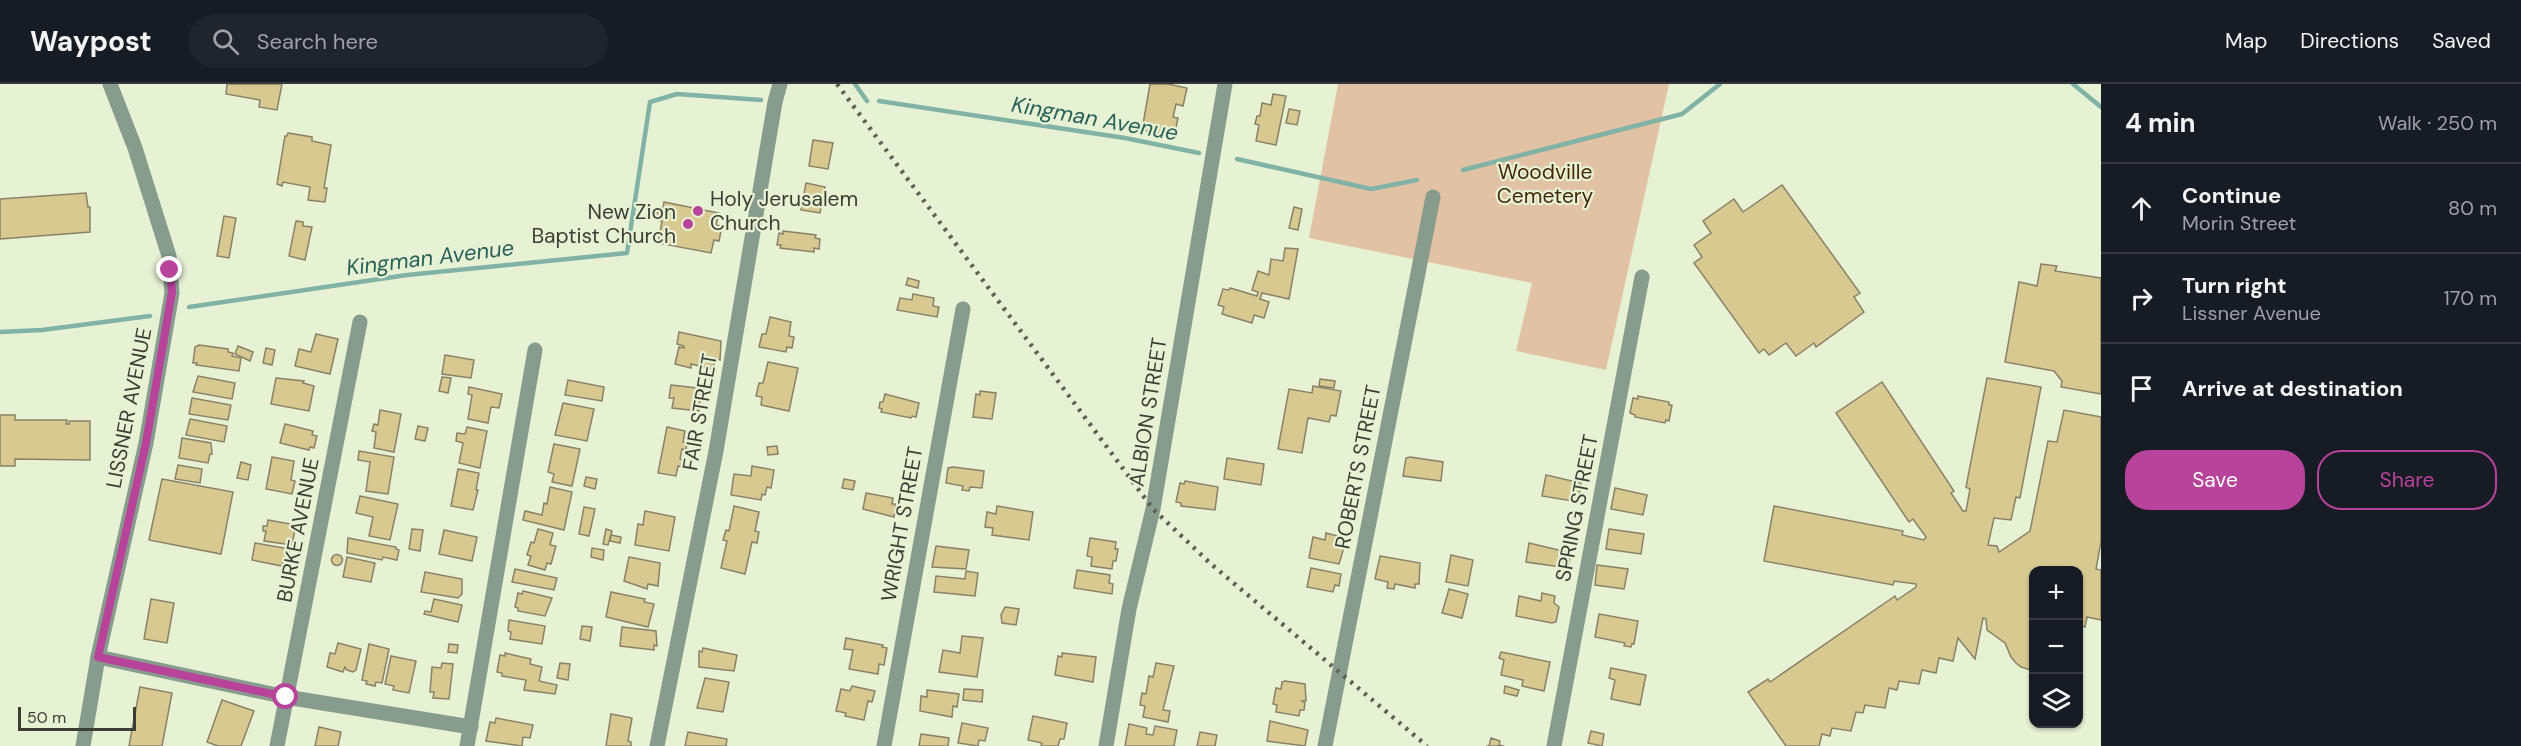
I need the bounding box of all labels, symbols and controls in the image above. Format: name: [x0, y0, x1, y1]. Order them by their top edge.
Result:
search box: [188, 14, 608, 68]
text: Waypost: [30, 23, 152, 60]
icon: search: [209, 25, 242, 58]
text: Search here: [257, 27, 378, 56]
text: Map: [2225, 27, 2267, 55]
text: Directions: [2300, 27, 2399, 55]
text: Saved: [2432, 27, 2491, 55]
water label: Kingman Avenue: [1009, 90, 1181, 147]
text: 4 min: [2125, 106, 2196, 140]
text: Walk · 250 m: [2378, 110, 2497, 136]
park label: Woodville Cemetery: [1497, 158, 1594, 210]
text: Continue: [2182, 181, 2281, 210]
place label: Holy Jerusalem Church: [710, 185, 858, 237]
icon: ahead: [2125, 192, 2158, 225]
text: 80 m: [2448, 195, 2497, 221]
place label: New Zion Baptist Church: [531, 198, 676, 250]
marker: Holy Jerusalem Church: [691, 204, 705, 218]
text: Morin Street: [2182, 210, 2296, 236]
marker: New Zion Baptist Church: [681, 217, 695, 231]
water label: Kingman Avenue: [345, 233, 516, 282]
route end: [156, 256, 182, 282]
text: Turn right: [2182, 271, 2287, 300]
icon: right: [2125, 282, 2158, 315]
text: 170 m: [2444, 285, 2497, 311]
text: Lissner Avenue: [2182, 300, 2321, 326]
street label: LISSNER AVENUE: [100, 325, 158, 491]
street label: ALBION STREET: [1122, 335, 1174, 489]
street label: FAIR STREET: [676, 351, 724, 473]
icon: arrive: [2125, 372, 2158, 405]
text: Arrive at destination: [2182, 374, 2403, 403]
street label: ROBERTS STREET: [1328, 382, 1388, 551]
street label: SPRING STREET: [1549, 432, 1605, 584]
street label: WRIGHT STREET: [875, 444, 929, 604]
button: Save: [2125, 450, 2305, 510]
button: Share: [2317, 450, 2497, 510]
street label: BURKE AVENUE: [270, 455, 326, 605]
map controls: [2029, 566, 2083, 728]
button: +: [2029, 566, 2083, 620]
button: −: [2029, 620, 2083, 674]
button: layers: [2029, 674, 2083, 728]
route start: [272, 683, 298, 709]
scale bar: [18, 704, 136, 732]
text: 50 m: [27, 707, 66, 728]

